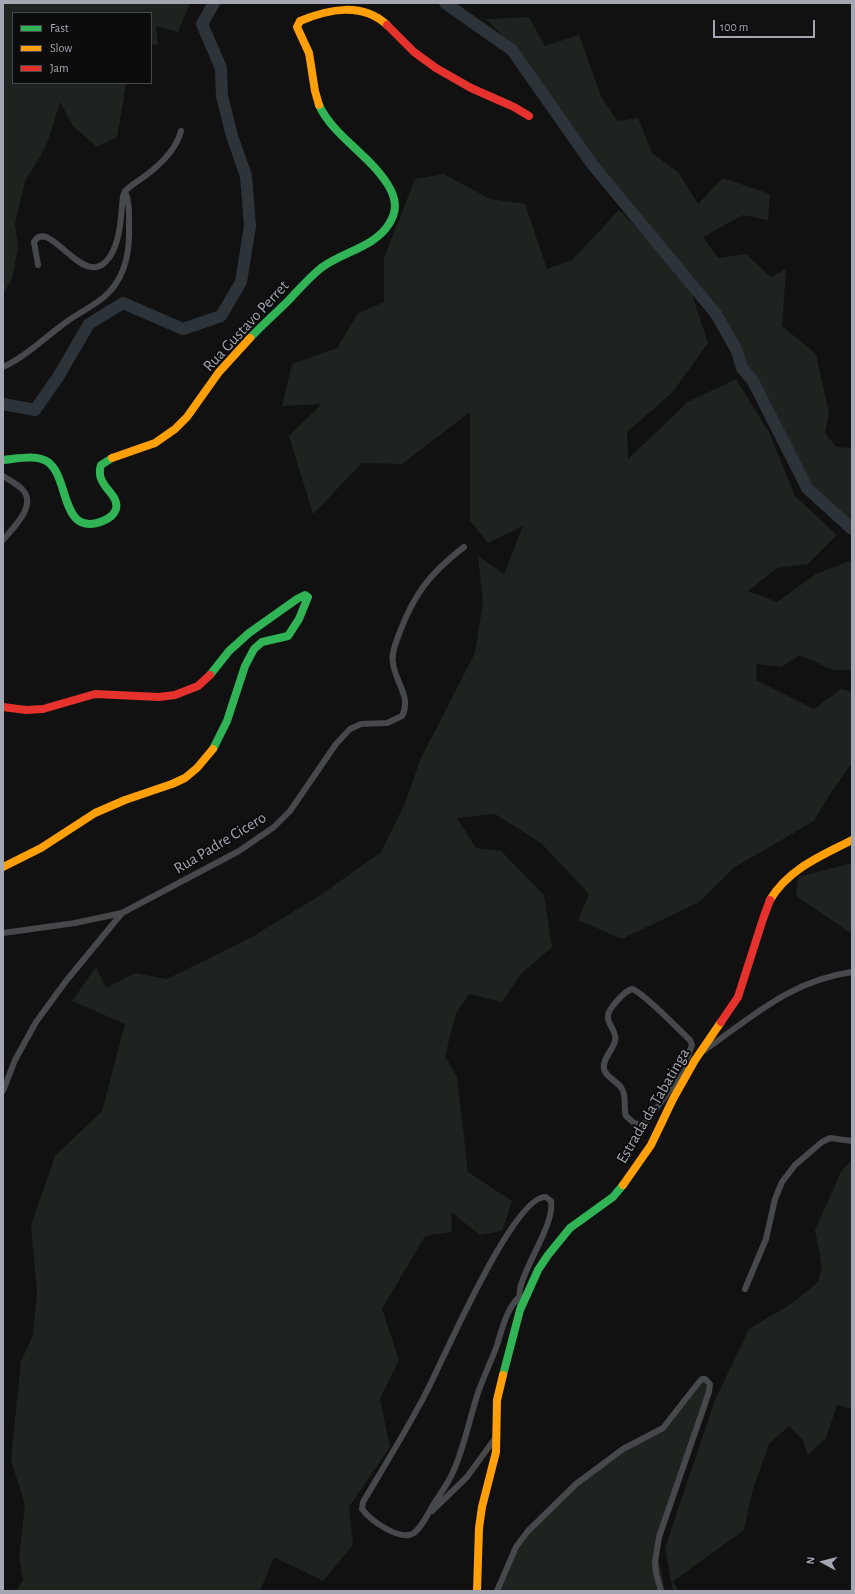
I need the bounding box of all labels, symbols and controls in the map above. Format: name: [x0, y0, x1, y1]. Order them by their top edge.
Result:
legend: [12, 12, 152, 84]
scale bar: [715, 12, 817, 38]
text: 100 m: [720, 21, 748, 33]
text: Fast: [50, 22, 69, 34]
text: Slow: [50, 42, 72, 54]
text: Jam: [50, 62, 69, 74]
street label: Rua Gustavo Perret: [199, 277, 293, 375]
street label: Rua Padre Cicero: [170, 808, 270, 878]
street label: Estrada da Tabatinga: [612, 1045, 694, 1167]
north arrow: [803, 1542, 843, 1582]
text: N: [805, 1556, 817, 1565]

